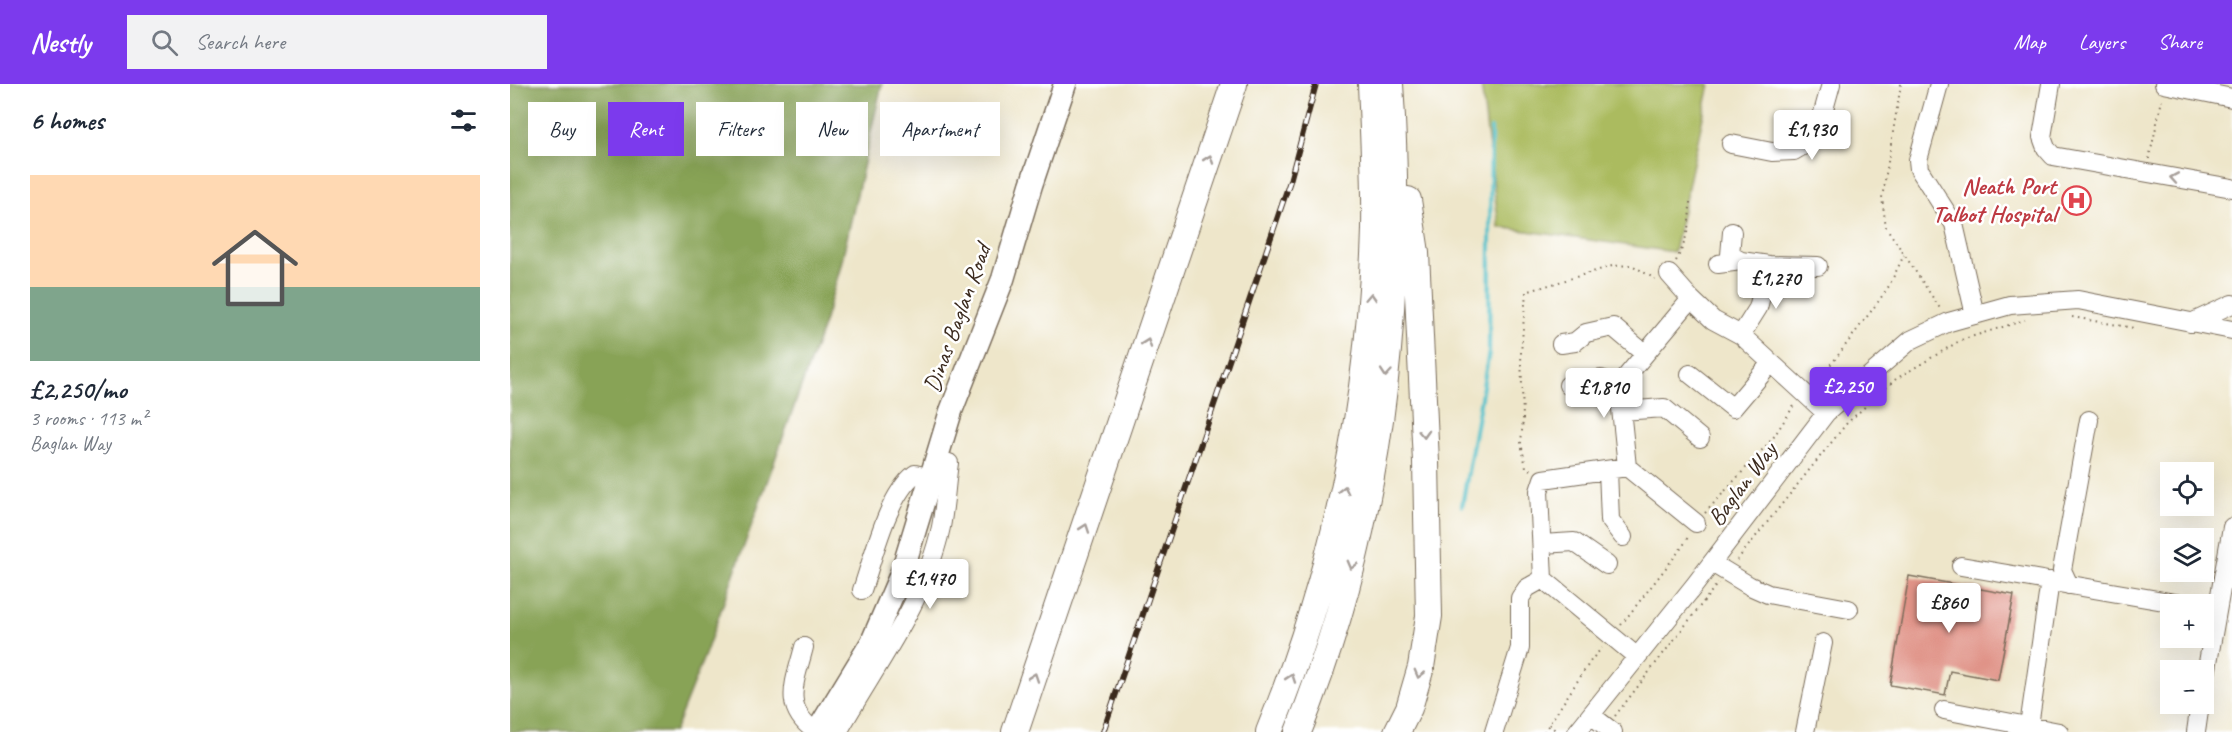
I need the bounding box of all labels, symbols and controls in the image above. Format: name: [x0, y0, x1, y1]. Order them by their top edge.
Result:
search box: [127, 15, 547, 69]
text: Nestly: [30, 25, 91, 60]
icon: search: [148, 26, 181, 59]
text: Search here: [196, 28, 285, 56]
text: Map: [2013, 29, 2046, 55]
text: Layers: [2079, 29, 2125, 55]
text: Share: [2158, 29, 2202, 55]
chip: Buy: [528, 102, 596, 156]
chip: Rent: [608, 102, 684, 156]
chip: Filters: [696, 102, 784, 156]
chip: New: [796, 102, 868, 156]
chip: Apartment: [880, 102, 1000, 156]
text: 6 homes: [30, 104, 104, 137]
icon: filters: [447, 104, 480, 137]
pin: £1,930: [1763, 110, 1861, 161]
text: £1,930: [1788, 117, 1836, 142]
one-way arrow: [1202, 154, 1214, 165]
place label: Neath Port Talbot Hospital: [1932, 171, 2061, 229]
one-way arrow: [2170, 172, 2180, 185]
hospital icon: Neath Port Talbot Hospital: [2061, 184, 2093, 216]
icon: home: [201, 214, 309, 322]
street label: Dinas Baglan Road: [916, 237, 999, 396]
pin: £1,270: [1727, 259, 1825, 310]
text: £1,270: [1752, 266, 1800, 291]
one-way arrow: [1364, 293, 1377, 302]
one-way arrow: [1139, 339, 1152, 349]
pin: £2,250: [1799, 367, 1897, 418]
one-way arrow: [1380, 368, 1393, 378]
pin: £1,810: [1555, 368, 1653, 419]
text: £2,250/mo: [30, 373, 127, 406]
text: £2,250: [1824, 374, 1872, 399]
text: £1,810: [1580, 375, 1628, 400]
text: 3 rooms · 113 m²: [30, 406, 147, 431]
one-way arrow: [1418, 430, 1431, 439]
text: Baglan Way: [30, 431, 111, 456]
street label: Baglan Way: [1701, 435, 1784, 532]
map controls: [2160, 462, 2214, 714]
button: locate: [2160, 462, 2214, 516]
one-way arrow: [1336, 485, 1349, 495]
one-way arrow: [1077, 523, 1090, 534]
button: layers: [2160, 528, 2214, 582]
pin: £1,470: [881, 559, 979, 610]
one-way arrow: [1347, 559, 1359, 570]
text: £1,470: [906, 566, 954, 591]
pin: £860: [1913, 583, 1985, 634]
text: £860: [1931, 590, 1967, 615]
button: +: [2160, 594, 2214, 648]
button: −: [2160, 660, 2214, 714]
one-way arrow: [1414, 668, 1426, 678]
one-way arrow: [1026, 672, 1039, 683]
one-way arrow: [1283, 673, 1296, 683]

